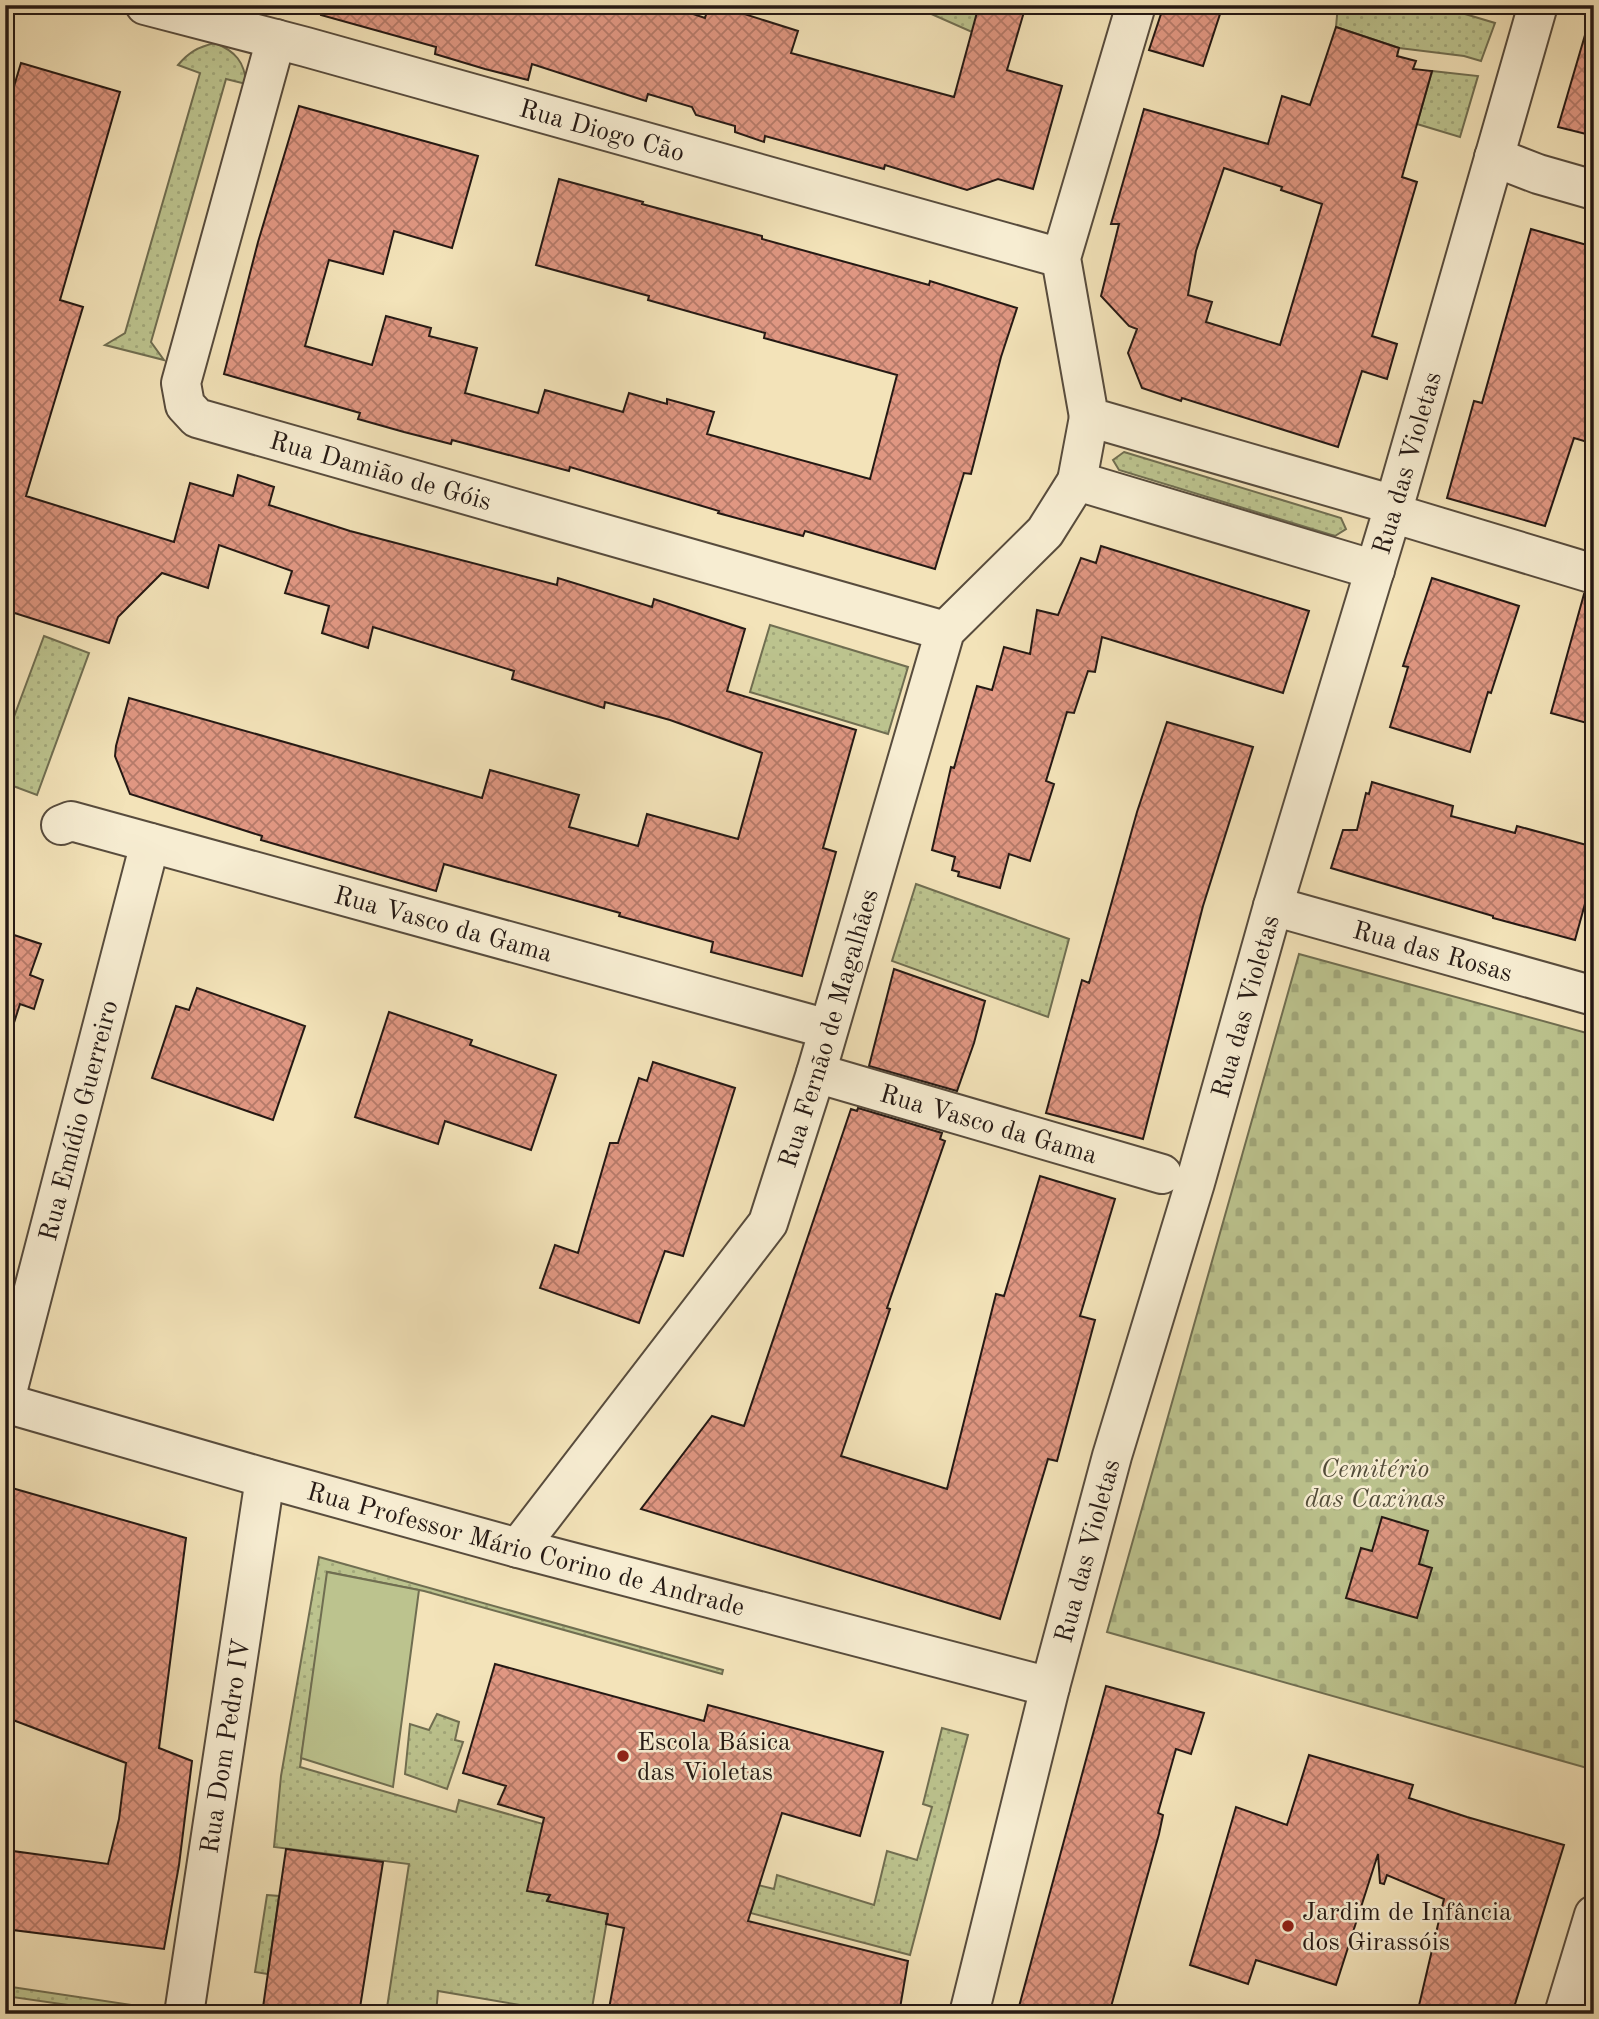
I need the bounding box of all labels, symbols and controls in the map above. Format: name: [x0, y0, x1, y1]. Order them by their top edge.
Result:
street label: Rua Diogo Cão: [516, 96, 687, 167]
street label: Rua das Violetas: [1369, 369, 1447, 558]
street label: Rua Damião de Góis: [266, 428, 494, 516]
street label: Rua Vasco da Gama: [331, 883, 555, 968]
street label: Rua Fernão de Magalhães: [776, 886, 884, 1171]
street label: Rua das Violetas: [1209, 912, 1285, 1101]
street label: Rua das Rosas: [1350, 918, 1515, 987]
street label: Rua Emídio Guerreiro: [36, 998, 124, 1244]
street label: Rua Vasco da Gama: [877, 1081, 1100, 1169]
street label: Rua das Violetas: [1051, 1457, 1126, 1646]
park label: Cemitério das Caxinas: [1305, 1457, 1445, 1513]
street label: Rua Professor Mário Corino de Andrade: [304, 1479, 747, 1622]
street label: Rua Dom Pedro IV: [197, 1637, 256, 1855]
place label: Escola Básica das Violetas: [637, 1730, 791, 1786]
marker: Escola Básica das Violetas: [615, 1748, 631, 1764]
place label: Jardim de Infância dos Girassóis: [1302, 1900, 1512, 1956]
marker: Jardim de Infância dos Girassóis: [1280, 1918, 1296, 1934]

